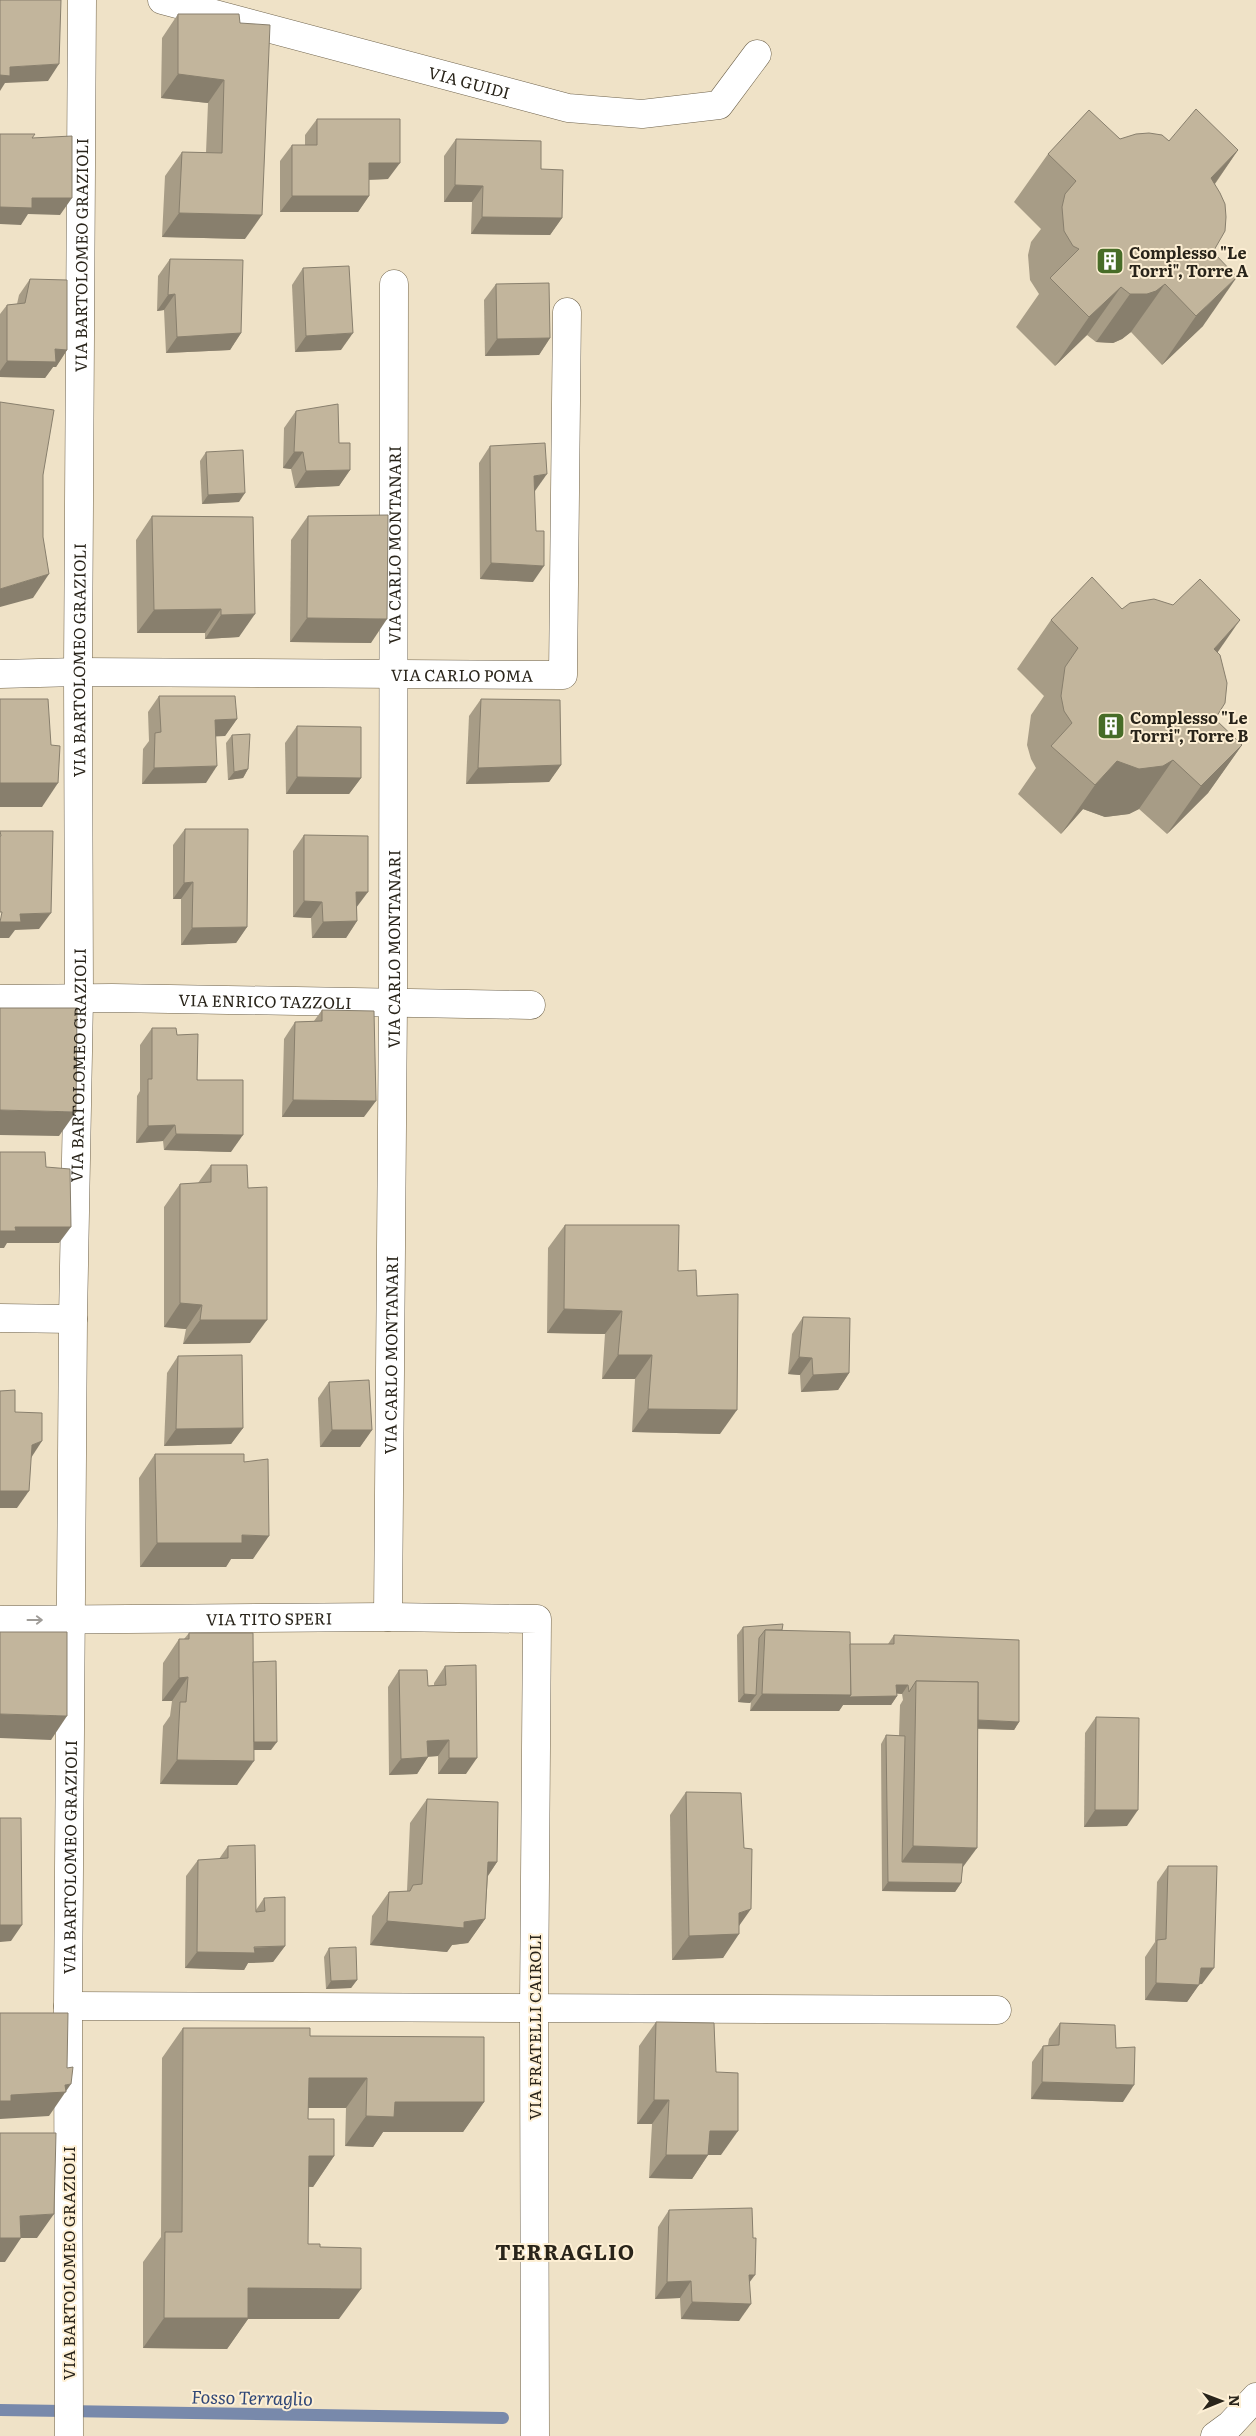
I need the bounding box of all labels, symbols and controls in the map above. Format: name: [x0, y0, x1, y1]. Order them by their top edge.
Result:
street label: VIA GUIDI: [426, 59, 513, 104]
street label: VIA BARTOLOMEO GRAZIOLI: [68, 138, 93, 372]
place label: Complesso "Le Torri", Torre A: [1129, 240, 1248, 282]
building icon: Complesso "Le Torri", Torre A: [1095, 246, 1125, 276]
street label: VIA CARLO MONTANARI: [381, 446, 406, 644]
street label: VIA BARTOLOMEO GRAZIOLI: [66, 543, 91, 777]
street label: VIA CARLO POMA: [391, 662, 533, 687]
place label: Complesso "Le Torri", Torre B: [1130, 705, 1248, 747]
building icon: Complesso "Le Torri", Torre B: [1096, 711, 1126, 741]
street label: VIA CARLO MONTANARI: [381, 850, 405, 1048]
street label: VIA BARTOLOMEO GRAZIOLI: [64, 948, 91, 1182]
street label: VIA ENRICO TAZZOLI: [178, 987, 352, 1014]
street label: VIA CARLO MONTANARI: [377, 1256, 403, 1454]
street label: VIA TITO SPERI: [206, 1605, 332, 1630]
one-way arrow: [26, 1615, 43, 1625]
street label: VIA BARTOLOMEO GRAZIOLI: [56, 1740, 82, 1974]
street label: VIA FRATELLI CAIROLI: [522, 1934, 546, 2120]
street label: VIA BARTOLOMEO GRAZIOLI: [56, 2146, 80, 2380]
district label: TERRAGLIO: [495, 2235, 635, 2266]
north arrow: [1196, 2376, 1246, 2426]
water label: Fosso Terraglio: [191, 2382, 313, 2412]
text: N: [1225, 2395, 1245, 2407]

